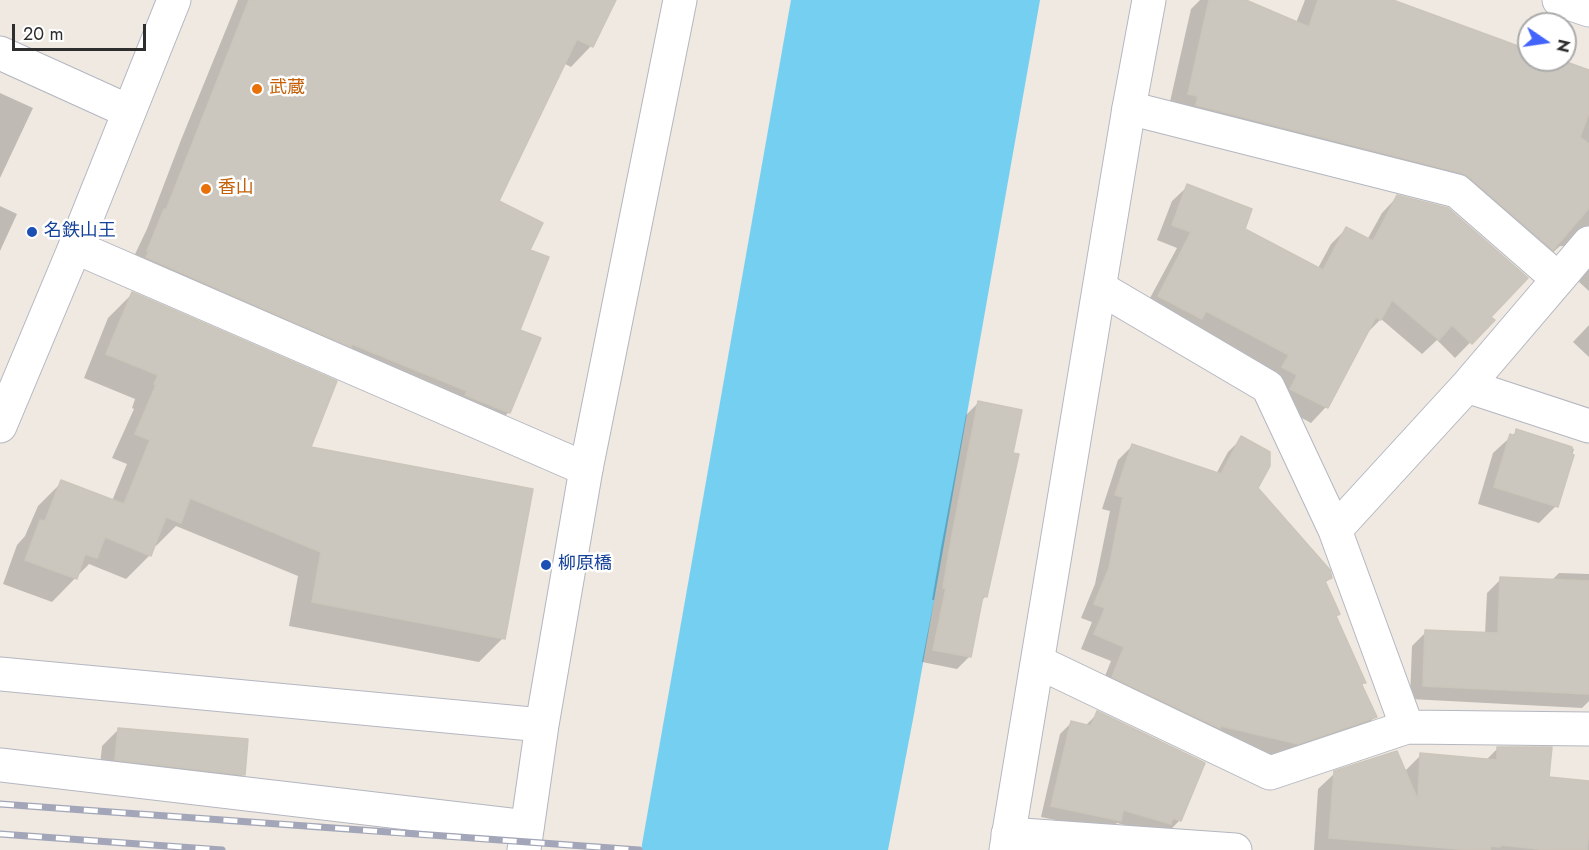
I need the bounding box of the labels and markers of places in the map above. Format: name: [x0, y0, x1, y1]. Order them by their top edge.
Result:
place label: 武蔵: [269, 78, 305, 100]
marker: 武蔵: [250, 82, 264, 96]
place label: 香山: [218, 178, 254, 200]
marker: 香山: [199, 182, 213, 196]
place label: 名鉄山王: [44, 221, 116, 243]
marker: 名鉄山王: [25, 225, 39, 239]
place label: 柳原橋: [558, 554, 612, 576]
marker: 柳原橋: [539, 558, 553, 572]

